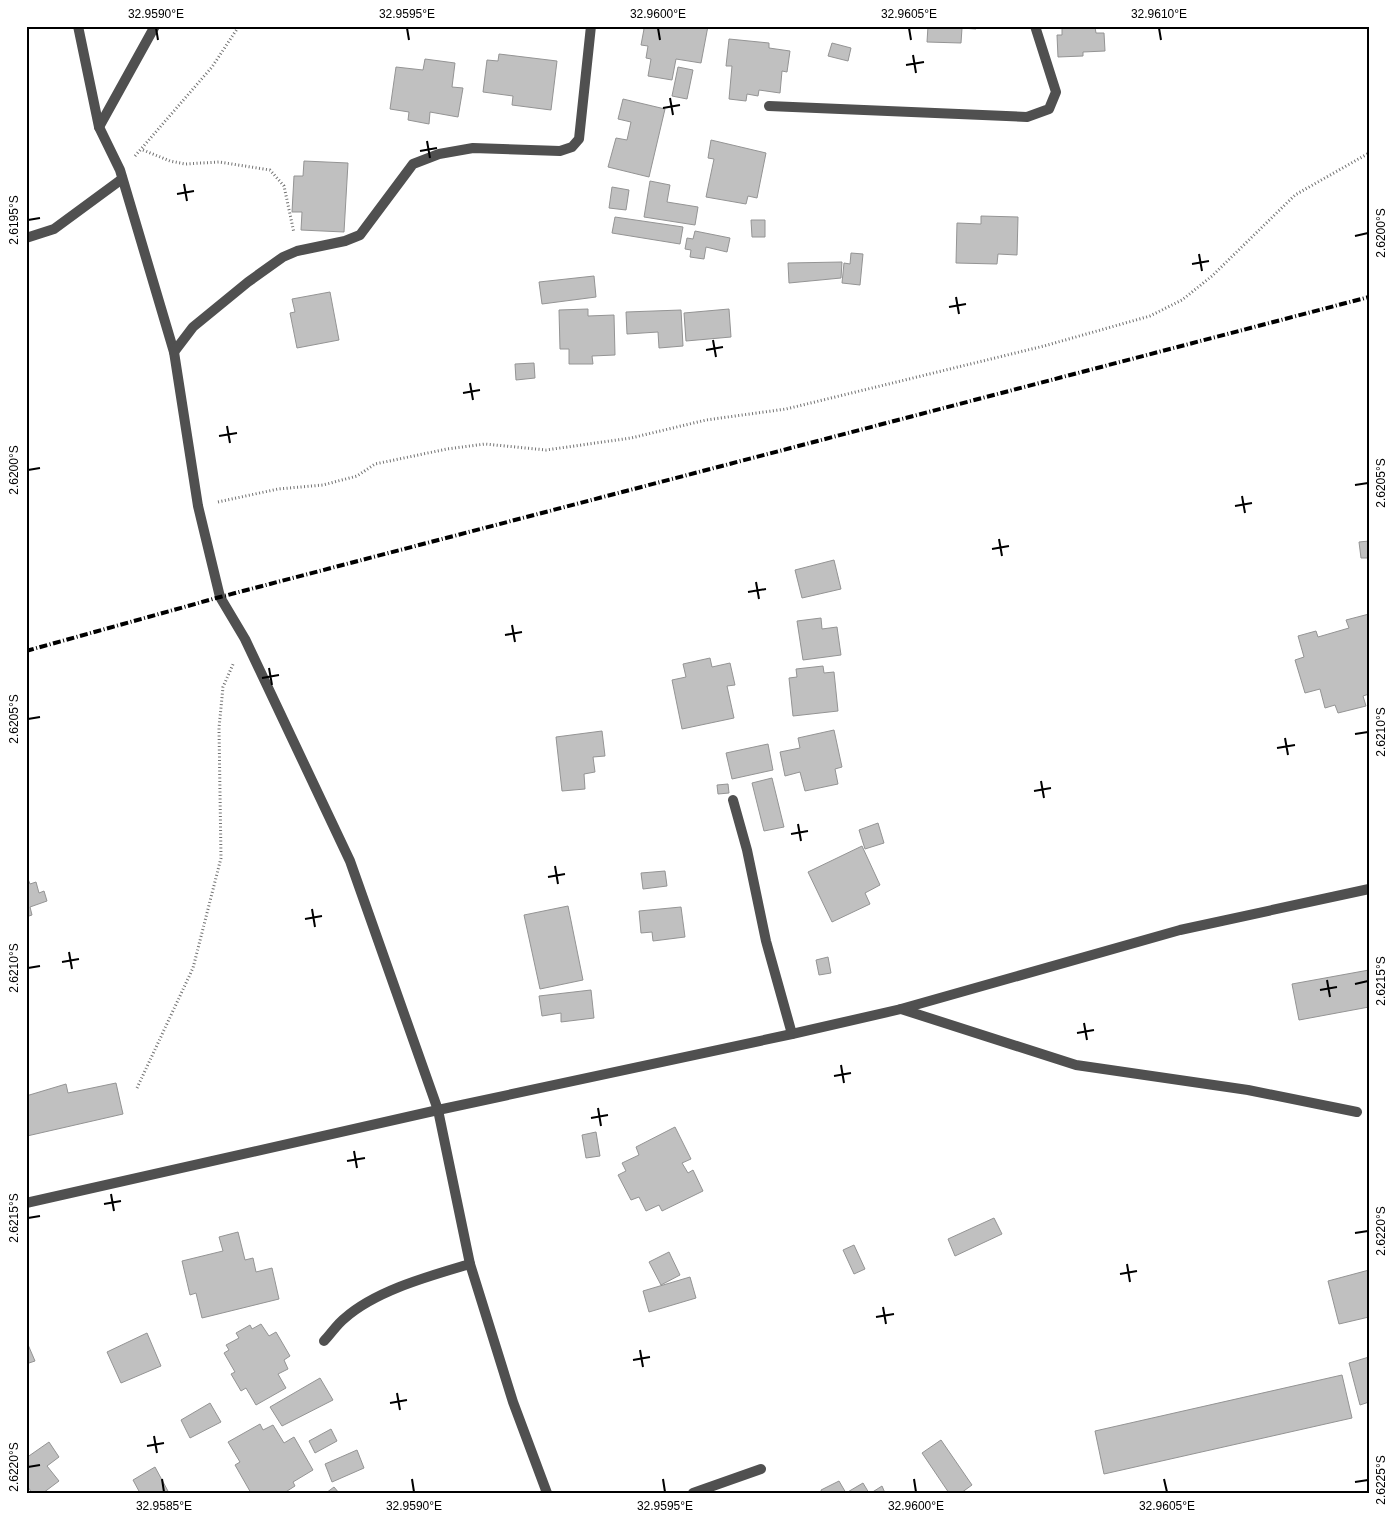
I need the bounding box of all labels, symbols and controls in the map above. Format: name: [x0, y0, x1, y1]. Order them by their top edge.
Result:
text: 32.9590°E: [128, 7, 184, 21]
text: 32.9595°E: [379, 7, 435, 21]
text: 32.9600°E: [630, 7, 686, 21]
text: 32.9605°E: [881, 7, 937, 21]
text: 32.9610°E: [1131, 7, 1187, 21]
text: 2.6195°S: [7, 195, 21, 245]
text: 2.6200°S: [1374, 208, 1388, 258]
text: 2.6200°S: [7, 445, 21, 495]
text: 2.6205°S: [1374, 458, 1388, 508]
text: 2.6205°S: [7, 694, 21, 744]
text: 2.6210°S: [1374, 707, 1388, 757]
text: 2.6210°S: [7, 943, 21, 993]
text: 2.6215°S: [1374, 956, 1388, 1006]
text: 2.6215°S: [7, 1193, 21, 1243]
text: 2.6220°S: [1374, 1206, 1388, 1256]
text: 2.6220°S: [7, 1442, 21, 1492]
text: 2.6225°S: [1374, 1455, 1388, 1505]
text: 32.9585°E: [136, 1499, 192, 1513]
text: 32.9590°E: [386, 1499, 442, 1513]
text: 32.9595°E: [637, 1499, 693, 1513]
text: 32.9600°E: [888, 1499, 944, 1513]
text: 32.9605°E: [1139, 1499, 1195, 1513]

